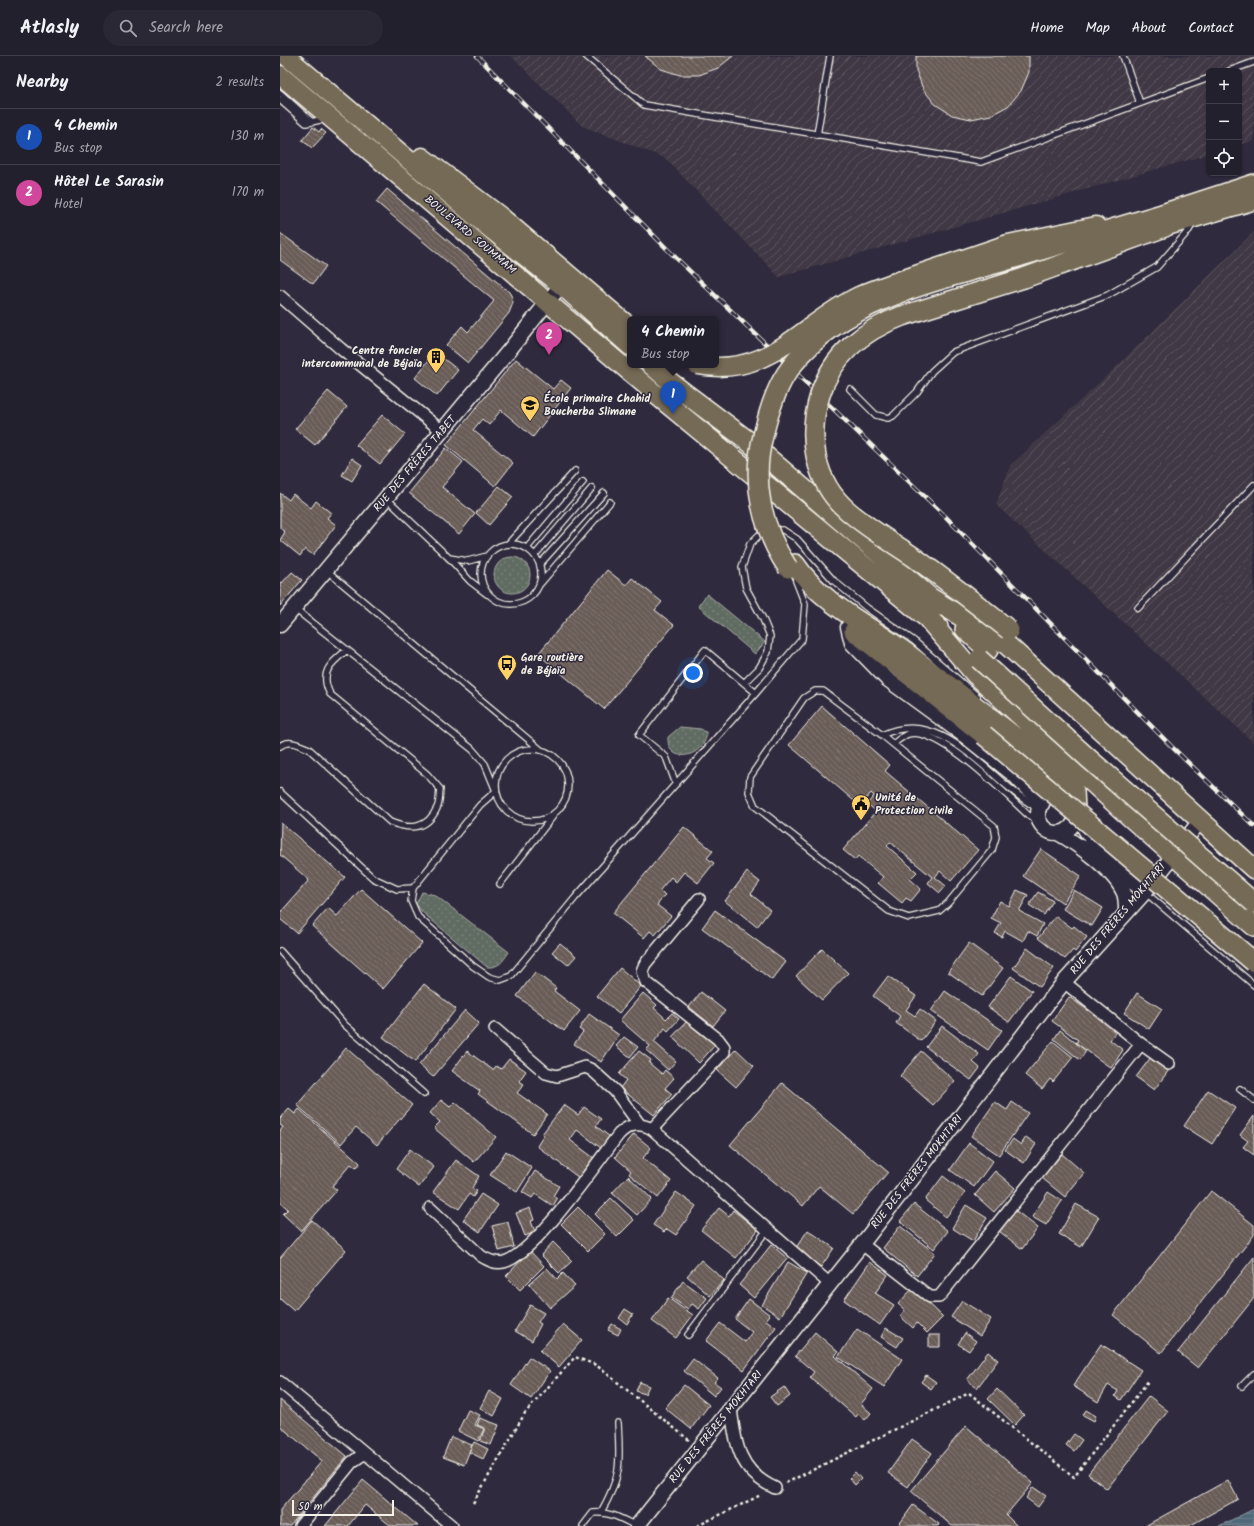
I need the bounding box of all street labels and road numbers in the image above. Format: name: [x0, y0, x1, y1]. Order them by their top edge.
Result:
street label: BOULEVARD SOUMMAM: [420, 191, 520, 279]
street label: RUE DES FRÈRES TABET: [369, 411, 462, 516]
street label: RUE DES FRÈRES MOKHTARI: [1066, 859, 1170, 979]
street label: RUE DES FRÈRES MOKHTARI: [866, 1111, 968, 1233]
street label: RUE DES FRÈRES MOKHTARI: [665, 1367, 767, 1487]

